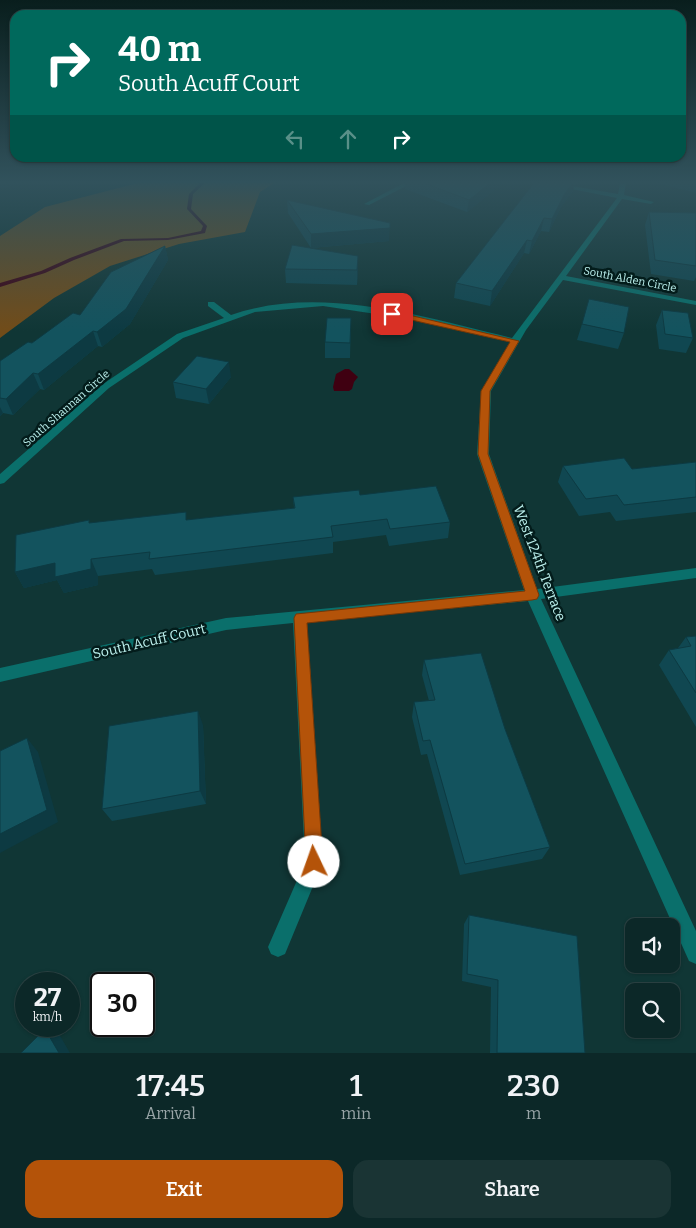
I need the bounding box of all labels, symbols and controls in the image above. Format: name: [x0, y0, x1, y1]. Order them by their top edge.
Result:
text: 40 m: [118, 28, 201, 70]
icon: right: [35, 30, 100, 95]
text: South Acuff Court: [118, 70, 300, 97]
icon: left: [281, 125, 309, 153]
icon: ahead: [334, 125, 362, 153]
icon: right: [387, 125, 415, 153]
street label: South Alden Circle: [582, 264, 677, 295]
pin: [371, 293, 413, 335]
icon: arrive: [378, 300, 406, 328]
street label: South Shannan Circle: [20, 367, 112, 449]
street label: West 124th Terrace: [510, 503, 569, 623]
street label: South Acuff Court: [91, 620, 207, 663]
position arrow: [287, 835, 339, 887]
map controls: [625, 918, 680, 1038]
button: sound: [625, 918, 680, 973]
speed limit sign: 30: [90, 972, 155, 1037]
text: 27: [34, 983, 61, 1013]
button: search: [625, 983, 680, 1038]
text: km/h: [33, 1010, 62, 1024]
text: 17:45: [136, 1068, 205, 1104]
text: 1: [350, 1068, 362, 1104]
text: 230: [507, 1068, 560, 1104]
text: Arrival: [145, 1104, 196, 1123]
text: min: [341, 1104, 371, 1123]
text: m: [526, 1104, 541, 1123]
button: Exit: [25, 1160, 343, 1218]
button: Share: [353, 1160, 671, 1218]

